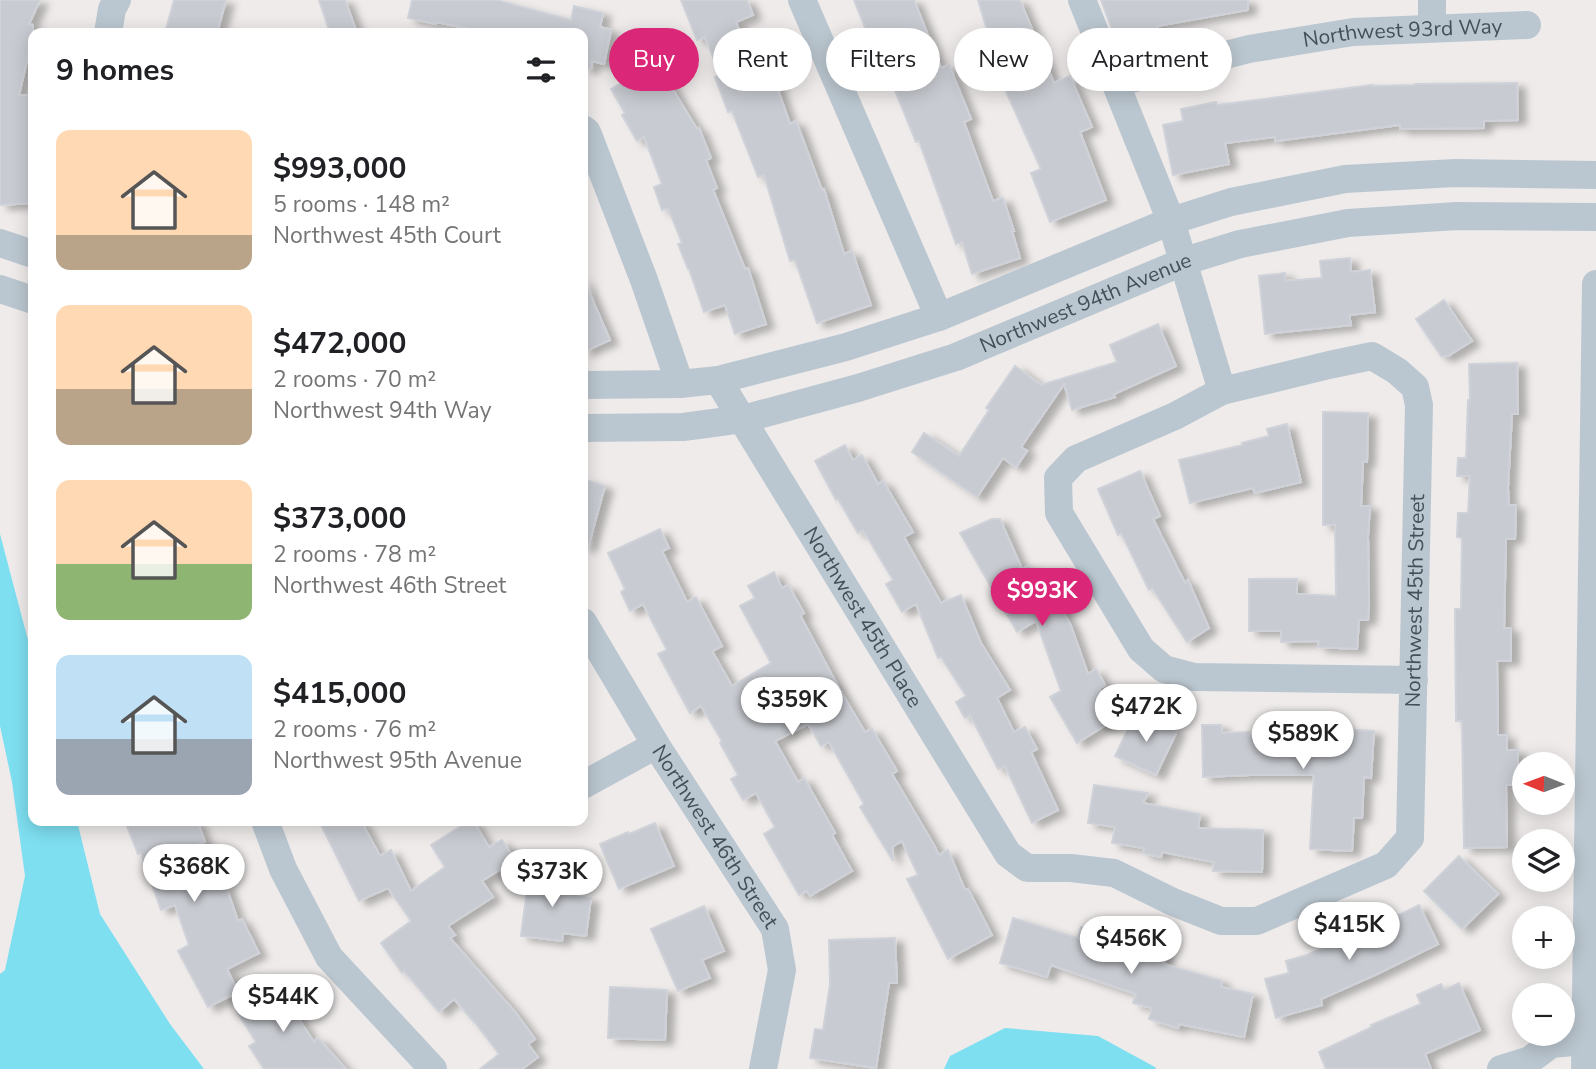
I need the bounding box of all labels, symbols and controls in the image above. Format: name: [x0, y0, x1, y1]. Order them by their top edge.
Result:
street label: Northwest 93rd Way: [1301, 12, 1503, 54]
chip: Buy: [609, 28, 699, 91]
chip: Rent: [713, 28, 812, 91]
chip: Filters: [826, 28, 940, 91]
chip: New: [954, 28, 1053, 91]
chip: Apartment: [1067, 28, 1232, 91]
text: 9 homes: [56, 50, 174, 91]
icon: filters: [522, 51, 560, 89]
text: $993,000: [273, 148, 406, 189]
icon: home: [112, 158, 196, 242]
text: 5 rooms · 148 m²: [273, 189, 450, 220]
text: Northwest 45th Court: [273, 220, 501, 251]
street label: Northwest 94th Avenue: [975, 246, 1195, 360]
text: $472,000: [273, 323, 406, 364]
icon: home: [112, 333, 196, 417]
text: 2 rooms · 70 m²: [273, 364, 436, 395]
text: Northwest 94th Way: [273, 395, 492, 426]
street label: Northwest 45th Street: [1399, 493, 1431, 708]
text: $373,000: [273, 498, 406, 539]
icon: home: [112, 508, 196, 592]
street label: Northwest 45th Place: [797, 521, 929, 713]
text: 2 rooms · 78 m²: [273, 539, 436, 570]
pin: $993K: [993, 568, 1091, 628]
text: Northwest 46th Street: [273, 570, 506, 601]
text: $993K: [1007, 575, 1077, 606]
text: $415,000: [273, 673, 406, 714]
pin: $359K: [743, 678, 841, 737]
icon: home: [112, 683, 196, 767]
text: $359K: [757, 684, 827, 715]
pin: $472K: [1097, 684, 1195, 744]
text: $472K: [1111, 691, 1181, 722]
pin: $589K: [1254, 712, 1352, 771]
text: 2 rooms · 76 m²: [273, 714, 436, 745]
text: $589K: [1268, 718, 1338, 749]
street label: Northwest 46th Street: [646, 739, 785, 934]
text: Northwest 95th Avenue: [273, 745, 522, 776]
north arrow: [1512, 752, 1575, 816]
map controls: [1512, 752, 1575, 1046]
button: layers: [1512, 829, 1575, 892]
pin: $368K: [145, 844, 243, 904]
pin: $373K: [503, 850, 601, 909]
text: $368K: [159, 851, 229, 882]
text: $373K: [517, 856, 587, 887]
pin: $415K: [1300, 902, 1398, 962]
button: +: [1512, 906, 1575, 969]
text: $415K: [1314, 909, 1384, 940]
pin: $456K: [1082, 916, 1180, 976]
text: $456K: [1096, 923, 1166, 954]
pin: $544K: [234, 974, 332, 1034]
text: $544K: [248, 981, 318, 1012]
button: −: [1512, 983, 1575, 1046]

